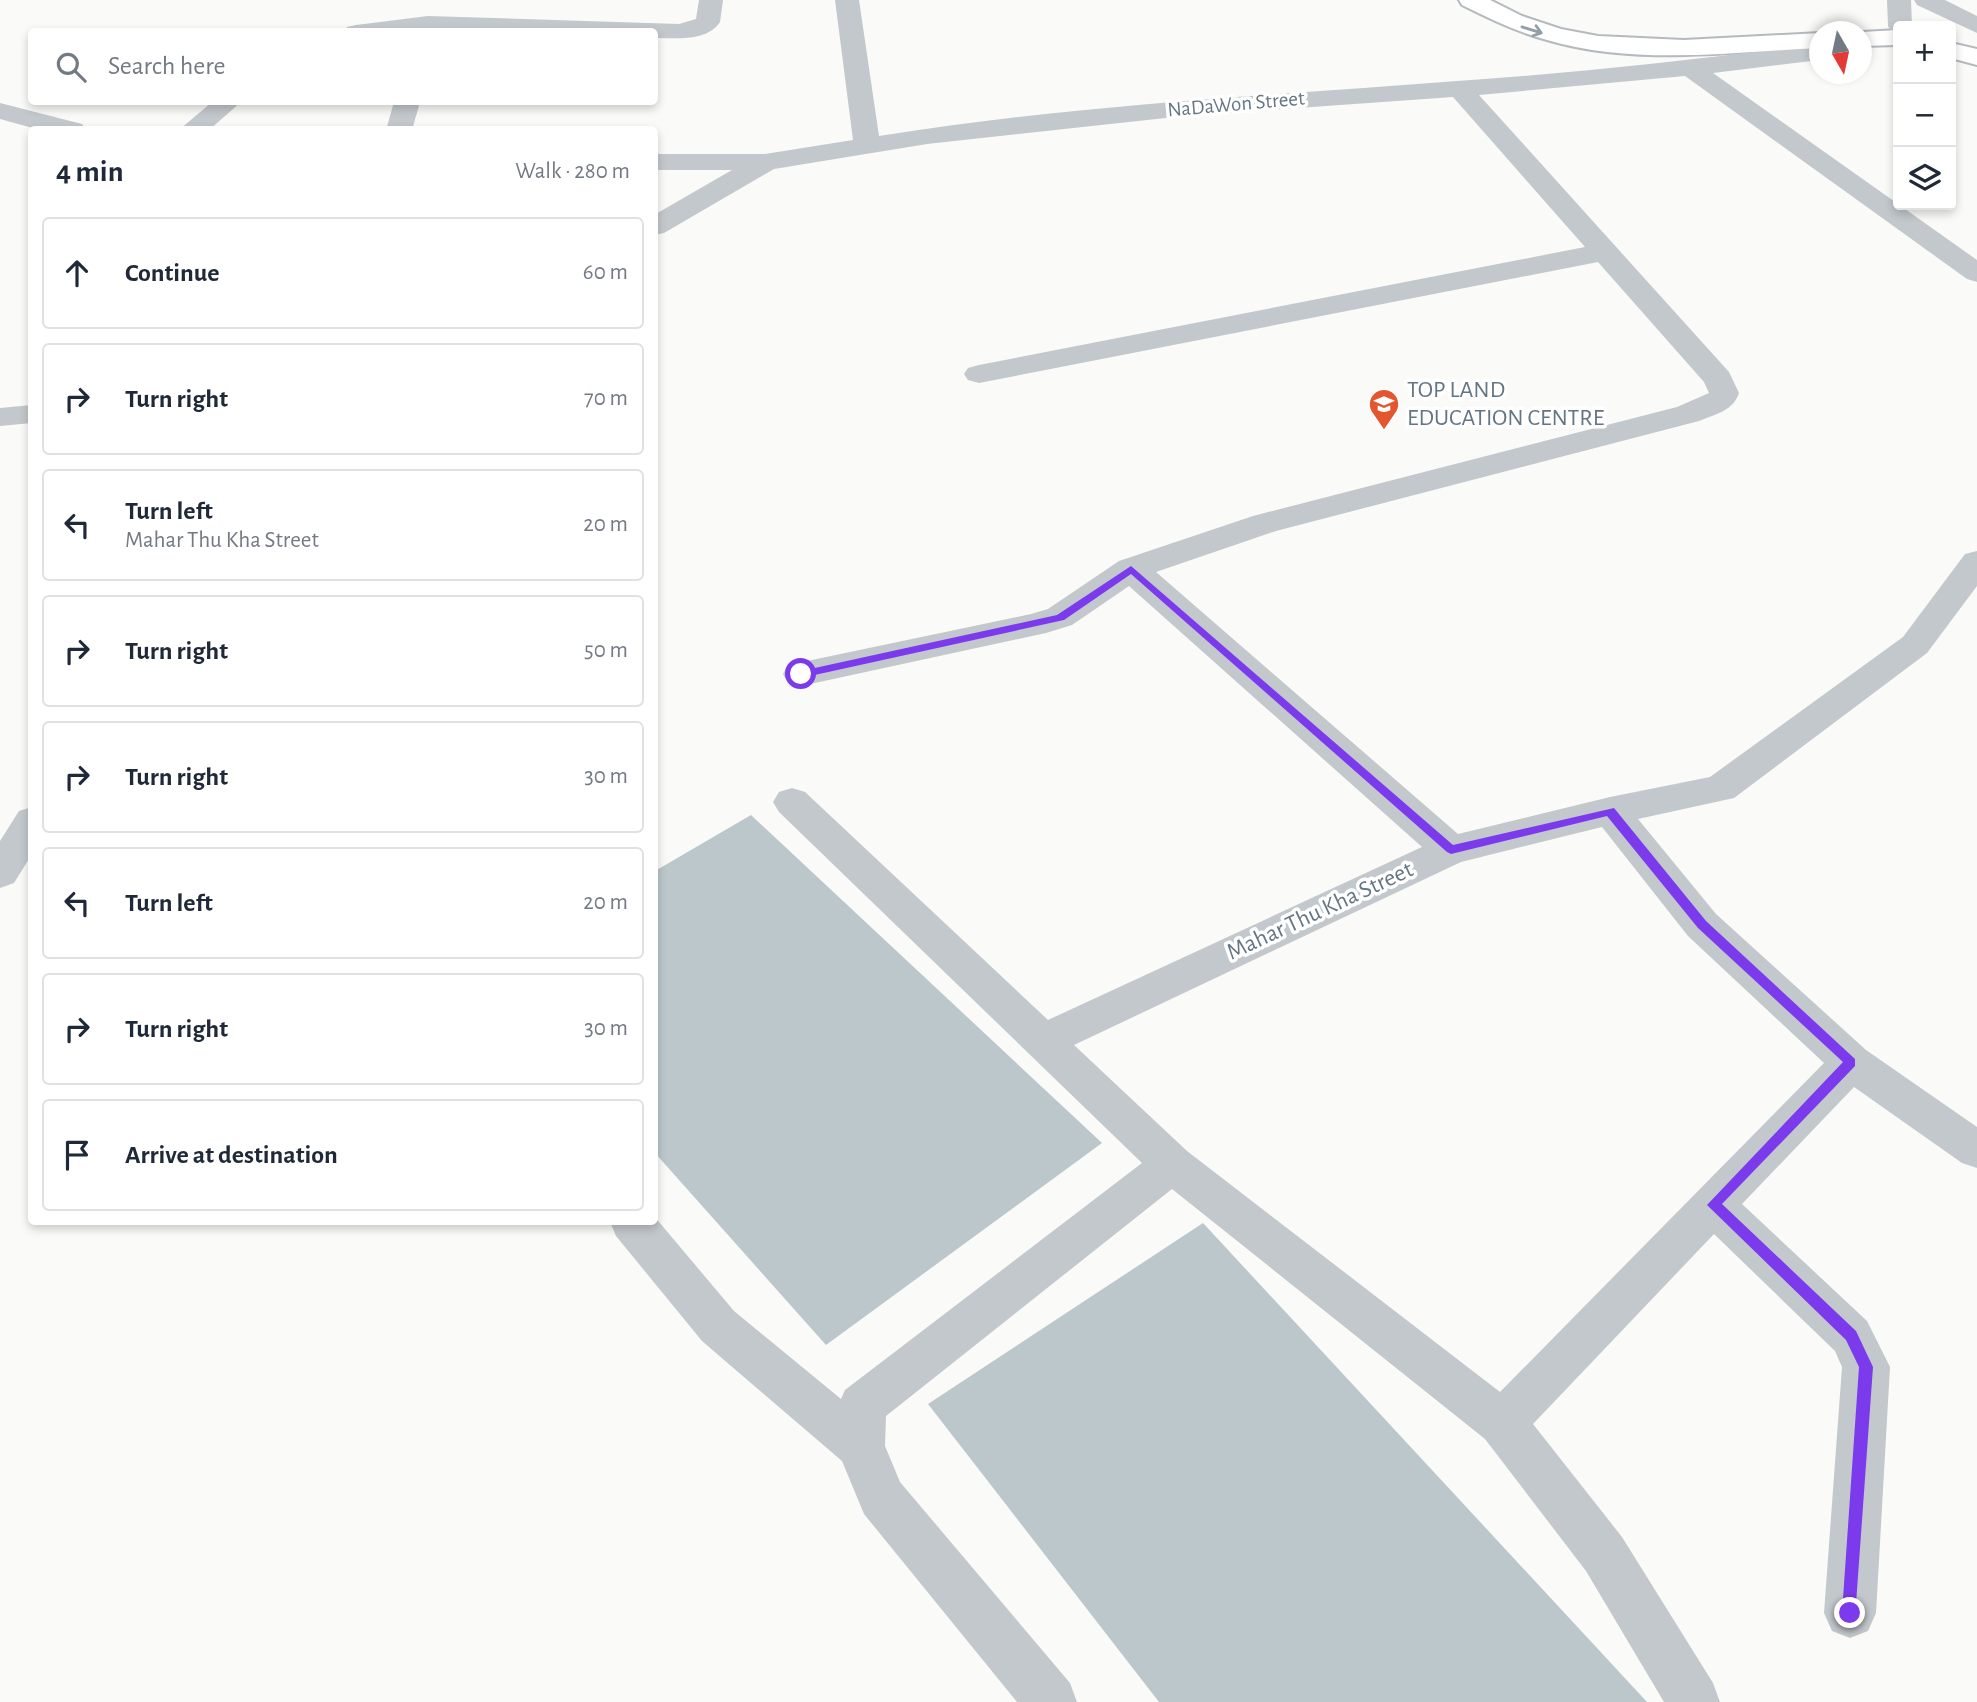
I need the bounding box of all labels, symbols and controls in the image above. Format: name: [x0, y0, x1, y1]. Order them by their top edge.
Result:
north arrow: [1809, 21, 1872, 84]
map controls: [1893, 21, 1956, 210]
button: +: [1893, 21, 1956, 84]
one-way arrow: [1521, 24, 1543, 37]
search box: [28, 28, 658, 105]
icon: search: [52, 48, 90, 86]
text: Search here: [108, 53, 226, 79]
button: −: [1893, 84, 1956, 147]
street label: NaDaWon Street: [1167, 88, 1306, 120]
button: layers: [1893, 147, 1956, 210]
text: 4 min: [56, 157, 124, 187]
text: Walk · 280 m: [515, 160, 630, 183]
icon: ahead: [58, 254, 96, 292]
text: Continue: [125, 260, 220, 286]
text: 60 m: [583, 261, 628, 284]
place label: TOP LAND EDUCATION CENTRE: [1407, 378, 1605, 430]
icon: right: [58, 380, 96, 418]
text: Turn right: [125, 386, 228, 412]
text: 70 m: [584, 387, 628, 410]
school or university icon: TOP LAND EDUCATION CENTRE: [1367, 387, 1401, 431]
text: Turn left: [125, 498, 213, 524]
icon: left: [58, 506, 96, 544]
text: 20 m: [583, 513, 628, 536]
text: Mahar Thu Kha Street: [125, 529, 319, 552]
icon: right: [58, 632, 96, 670]
text: Turn right: [125, 638, 228, 664]
text: 50 m: [584, 639, 628, 662]
route start: [785, 658, 816, 689]
icon: right: [58, 758, 96, 796]
text: Turn right: [125, 764, 228, 790]
text: 30 m: [584, 765, 628, 788]
street label: Mahar Thu Kha Street: [1223, 857, 1417, 965]
icon: left: [58, 884, 96, 922]
text: Turn left: [125, 890, 213, 916]
text: 20 m: [583, 891, 628, 914]
icon: right: [58, 1010, 96, 1048]
text: Turn right: [125, 1016, 228, 1042]
text: 30 m: [584, 1017, 628, 1040]
icon: arrive: [58, 1136, 96, 1174]
text: Arrive at destination: [125, 1142, 338, 1168]
route end: [1834, 1597, 1865, 1628]

